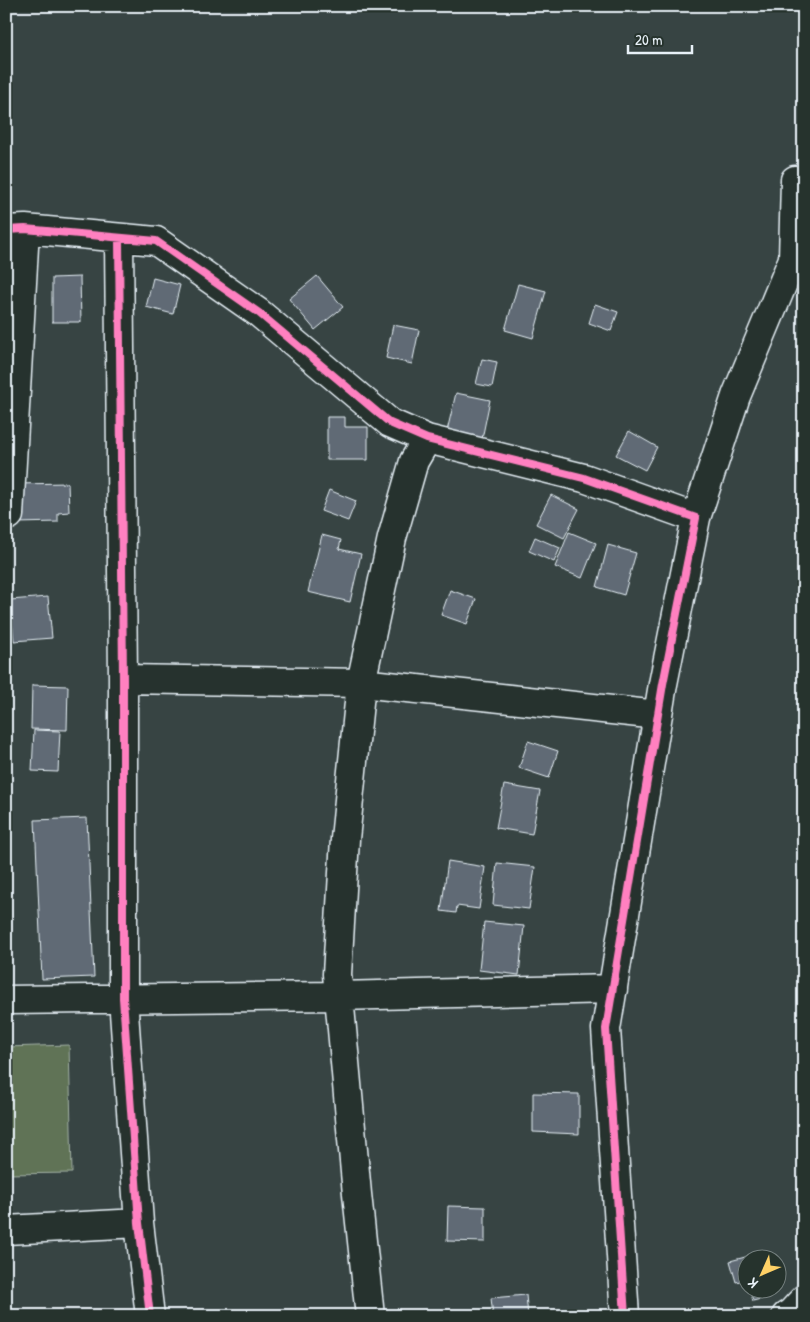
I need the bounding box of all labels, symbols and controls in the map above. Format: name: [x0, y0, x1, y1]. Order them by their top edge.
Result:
scale bar: [628, 22, 691, 54]
text: 20 m: [635, 29, 662, 50]
north arrow: [738, 1250, 788, 1300]
text: K: [743, 1274, 762, 1293]

